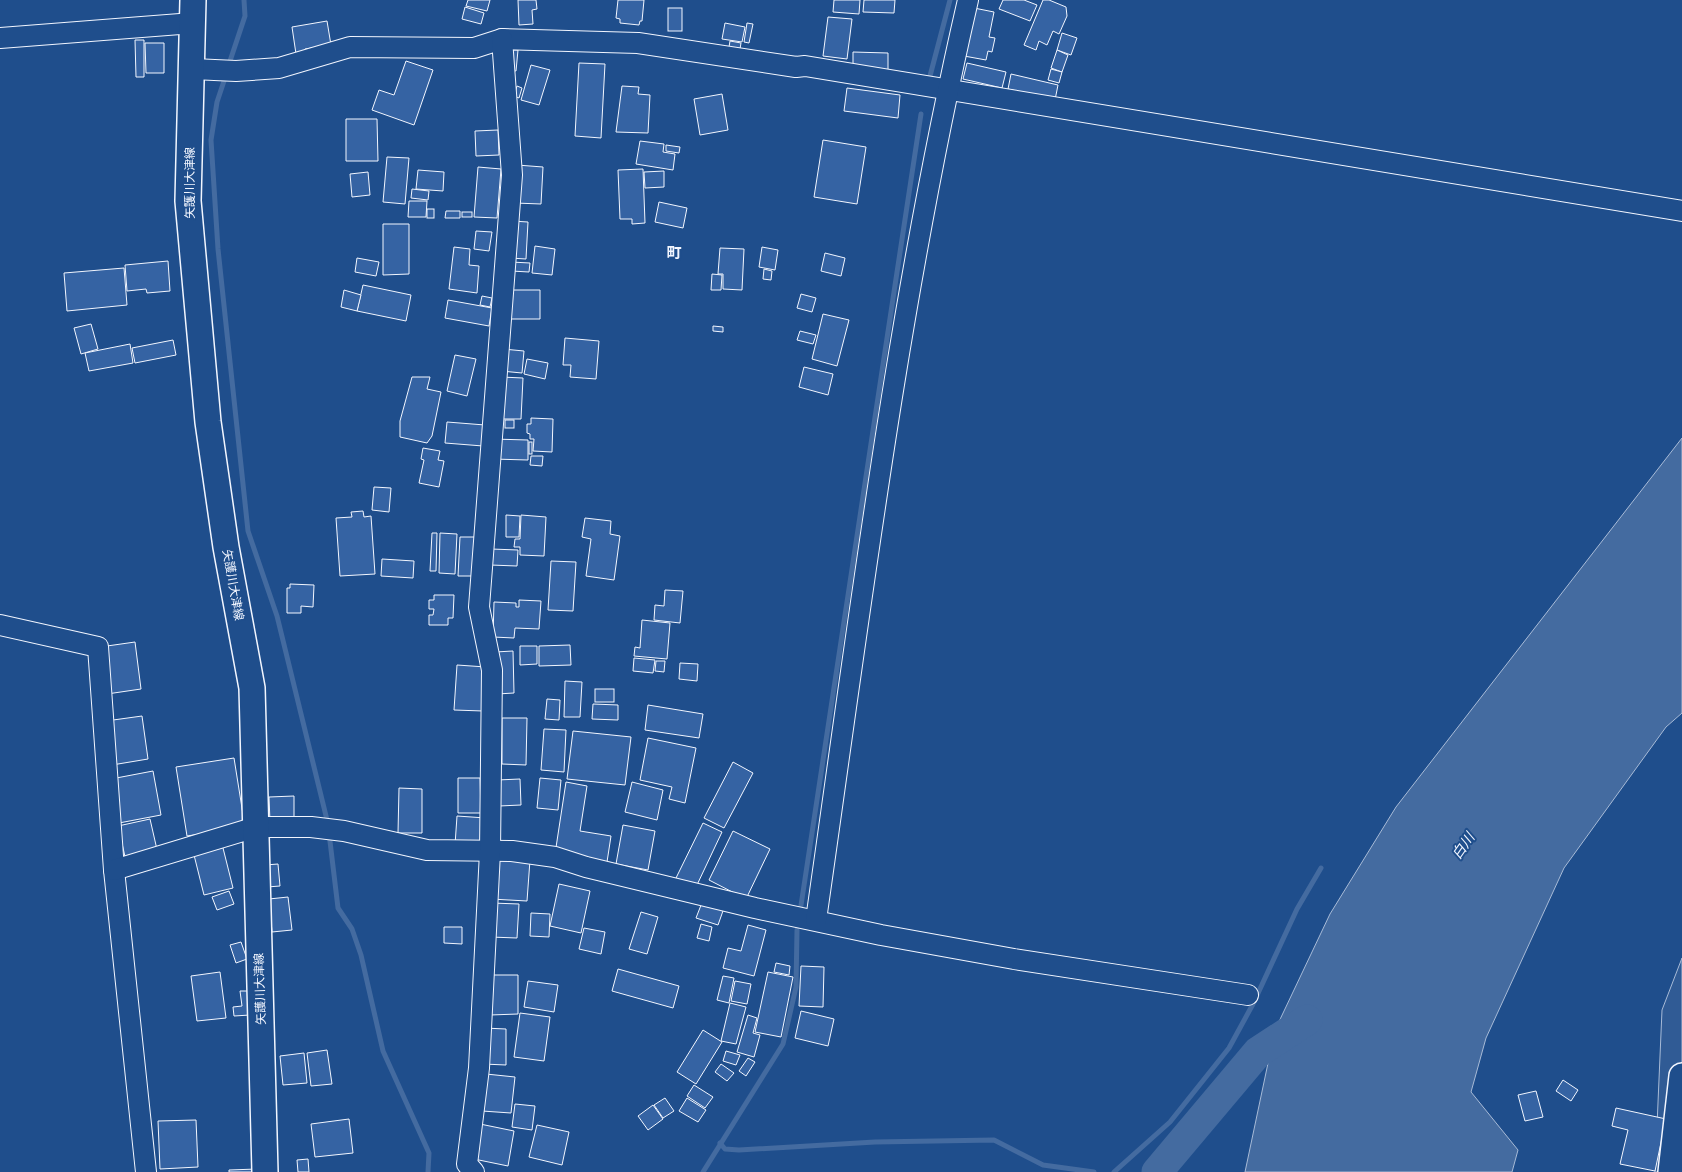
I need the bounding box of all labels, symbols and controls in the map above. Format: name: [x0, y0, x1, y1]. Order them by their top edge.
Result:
street label: 矢護川大津線: [183, 147, 198, 219]
district label: 町: [666, 244, 682, 262]
street label: 矢護川大津線: [219, 548, 246, 622]
water label: 白川: [1448, 828, 1480, 863]
street label: 矢護川大津線: [252, 953, 269, 1025]

